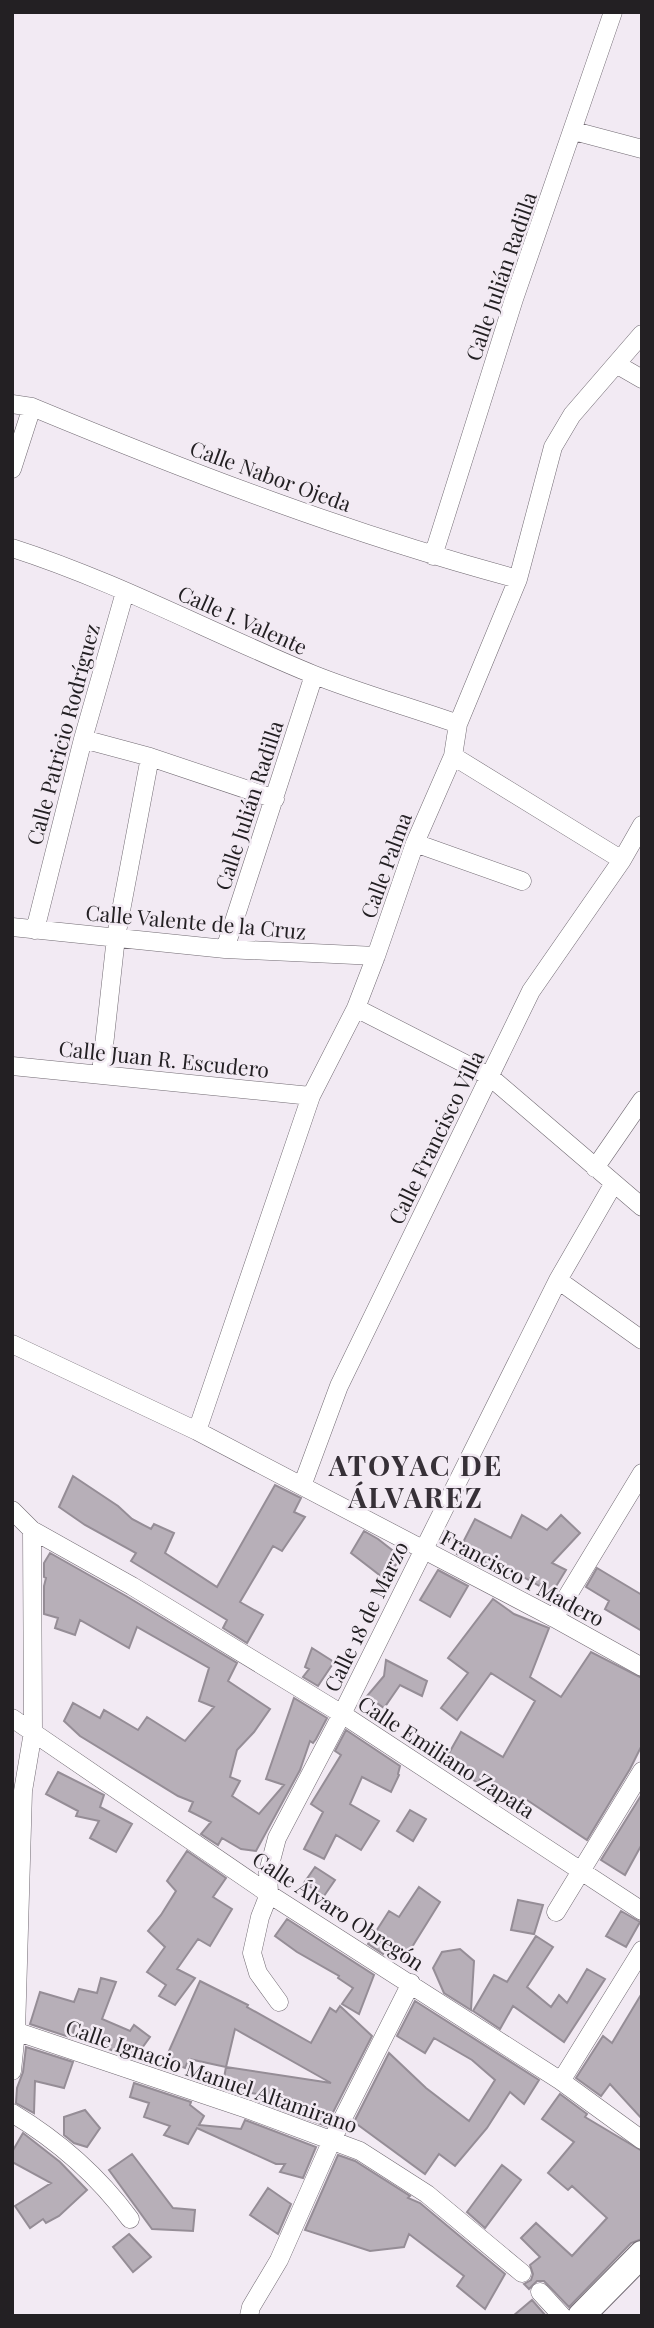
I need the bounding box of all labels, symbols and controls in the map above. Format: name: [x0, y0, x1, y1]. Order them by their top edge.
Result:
street label: Calle Julián Radilla: [458, 187, 542, 364]
street label: Calle Nabor Ojeda: [187, 433, 356, 517]
street label: Calle I. Valente: [174, 578, 312, 660]
street label: Calle Patricio Rodríguez: [19, 620, 105, 848]
street label: Calle Julián Radilla: [207, 716, 289, 893]
street label: Calle Palma: [353, 808, 417, 922]
street label: Calle Valente de la Cruz: [85, 897, 307, 945]
street label: Calle Juan R. Escudero: [57, 1033, 271, 1083]
street label: Calle Francisco Villa: [381, 1045, 489, 1229]
district label: ATOYAC DE ÁLVAREZ: [328, 1446, 503, 1515]
street label: Francisco I Madero: [436, 1522, 610, 1632]
street label: Calle 18 de Marzo: [316, 1536, 414, 1696]
street label: Calle Emiliano Zapata: [353, 1688, 541, 1824]
street label: Calle Álvaro Obregón: [248, 1844, 431, 1976]
street label: Calle Ignacio Manuel Altamirano: [62, 2012, 362, 2138]

